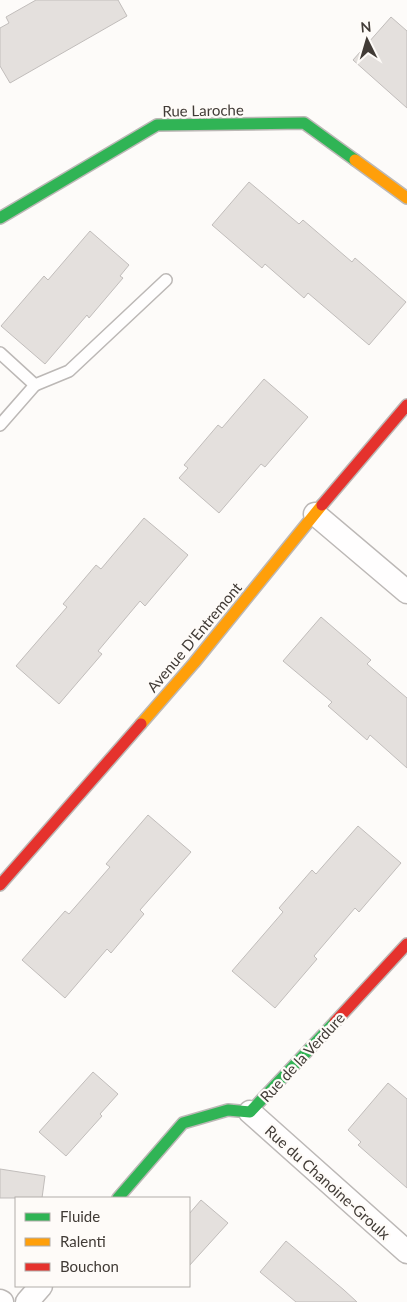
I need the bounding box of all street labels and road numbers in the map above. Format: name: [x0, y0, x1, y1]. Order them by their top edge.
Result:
street label: Rue Laroche: [162, 100, 244, 120]
street label: Avenue D'Entremont: [143, 578, 246, 695]
street label: Rue de la Verdure: [256, 1009, 348, 1105]
street label: Rue du Chanoine-Groulx: [262, 1121, 395, 1243]

